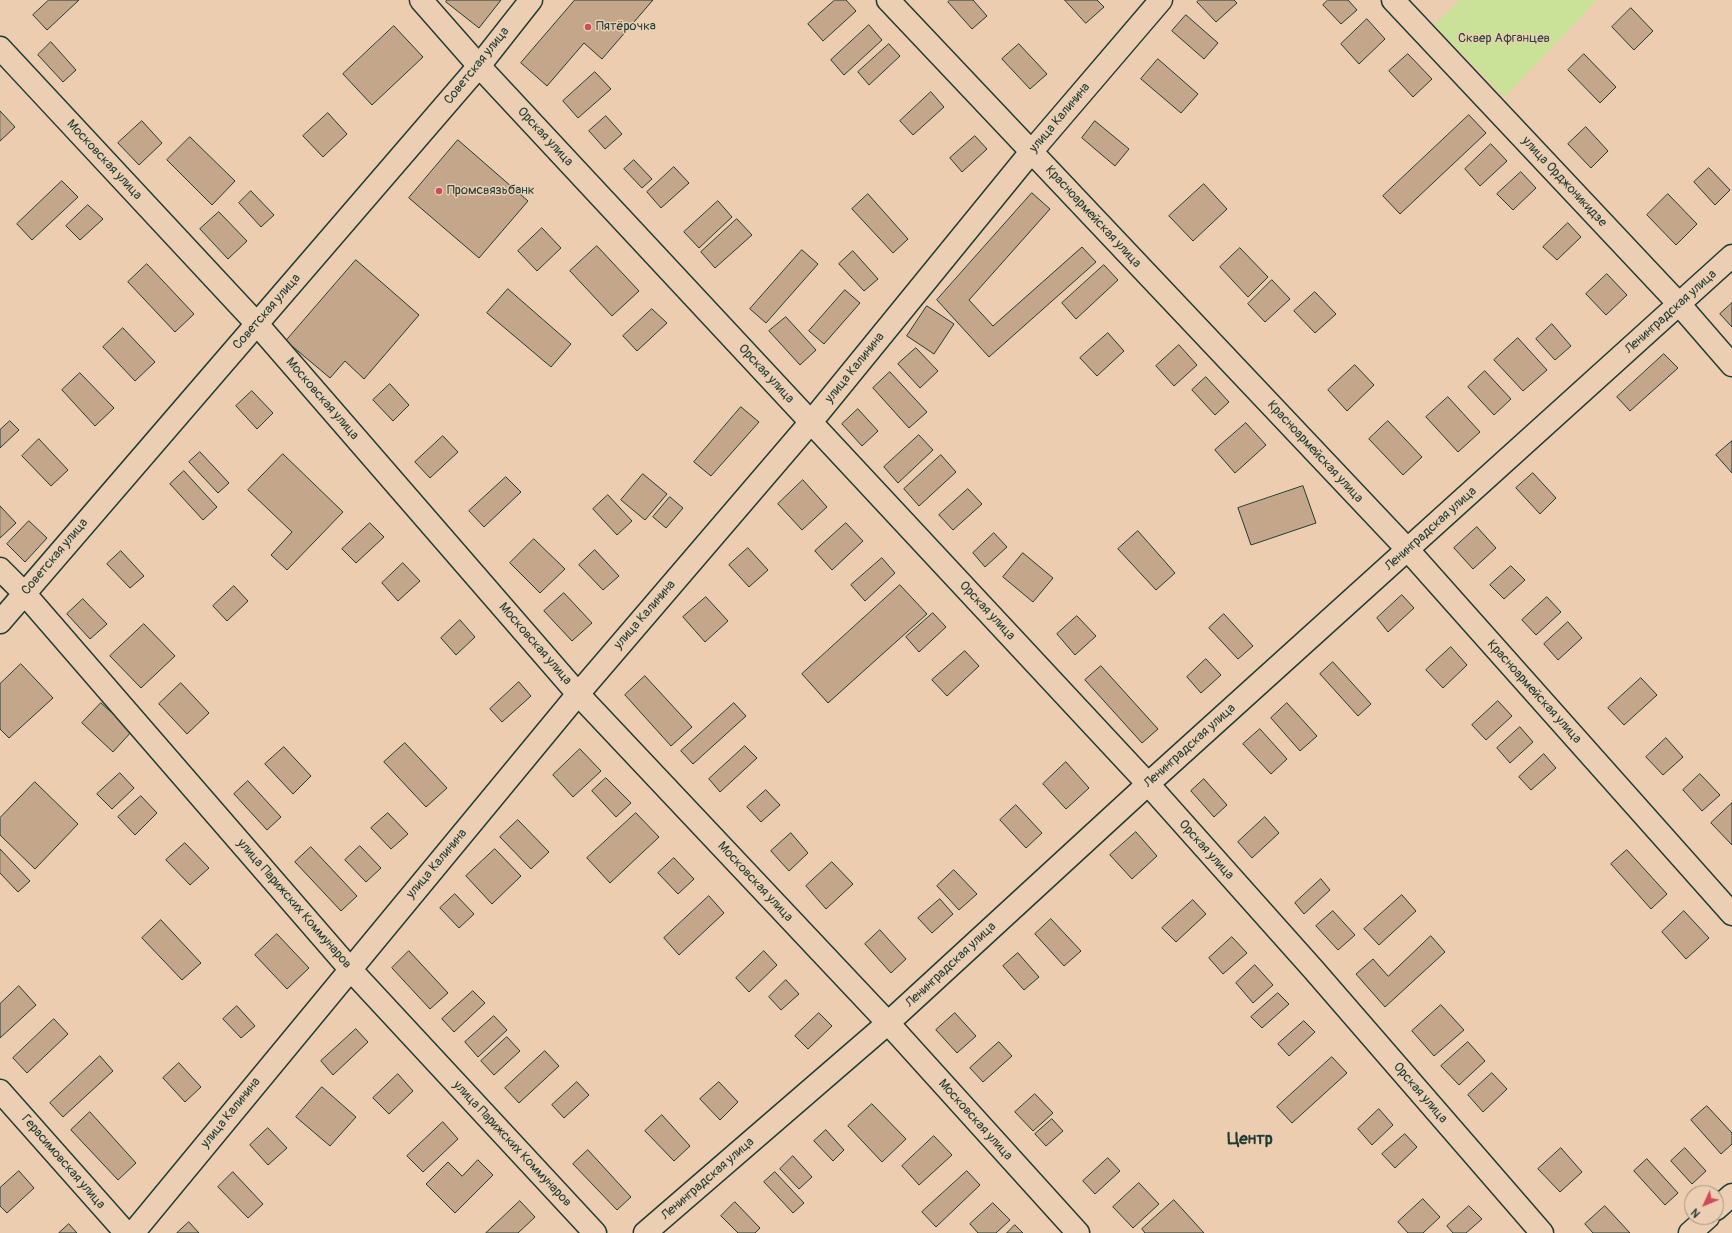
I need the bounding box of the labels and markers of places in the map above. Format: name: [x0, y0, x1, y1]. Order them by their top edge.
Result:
place label: Пятёрочка: [596, 19, 656, 35]
marker: Пятёрочка: [583, 22, 593, 32]
place label: Промсвязьбанк: [447, 183, 535, 199]
marker: Промсвязьбанк: [434, 186, 444, 196]

